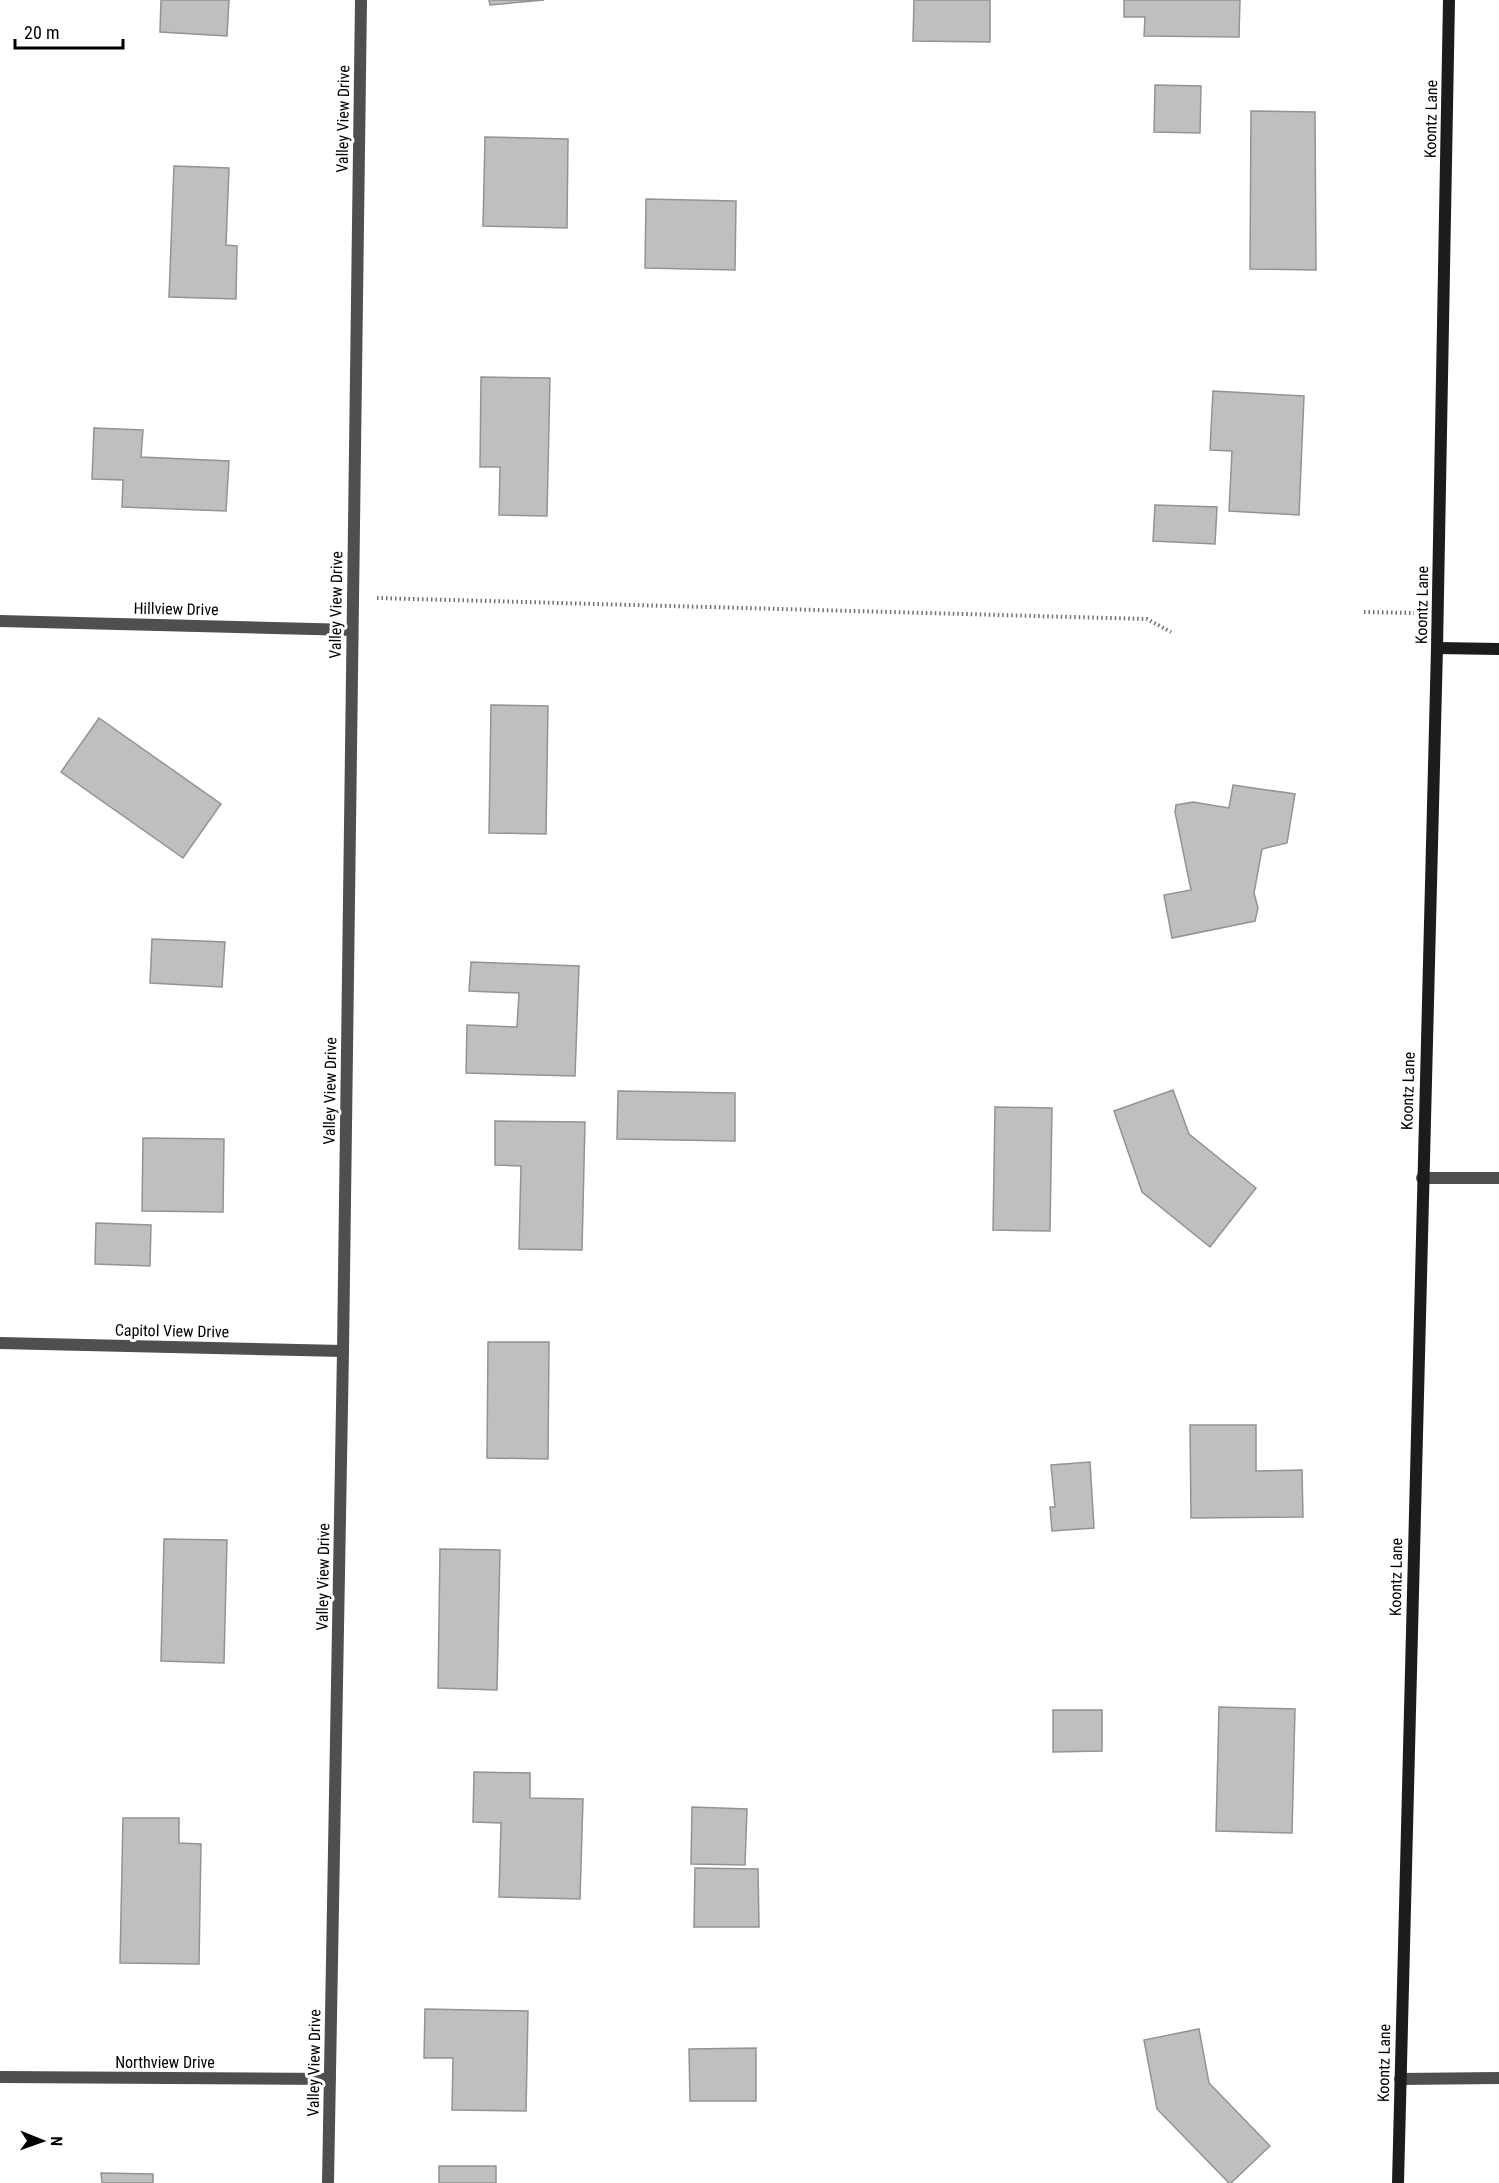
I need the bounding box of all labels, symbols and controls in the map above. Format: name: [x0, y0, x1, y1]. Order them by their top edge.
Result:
scale bar: [15, 12, 123, 50]
text: 20 m: [24, 22, 59, 43]
street label: Valley View Drive: [333, 65, 353, 173]
street label: Koontz Lane: [1421, 80, 1441, 158]
street label: Valley View Drive: [326, 551, 346, 659]
street label: Koontz Lane: [1412, 566, 1432, 644]
street label: Hillview Drive: [133, 599, 219, 619]
street label: Valley View Drive: [320, 1037, 340, 1145]
street label: Koontz Lane: [1397, 1052, 1419, 1130]
street label: Capitol View Drive: [115, 1321, 229, 1341]
street label: Valley View Drive: [313, 1523, 333, 1631]
street label: Koontz Lane: [1386, 1538, 1406, 1616]
street label: Valley View Drive: [304, 2009, 324, 2117]
street label: Koontz Lane: [1374, 2024, 1394, 2102]
street label: Northview Drive: [115, 2053, 215, 2072]
north arrow: [12, 2111, 72, 2171]
text: N: [47, 2136, 66, 2146]

